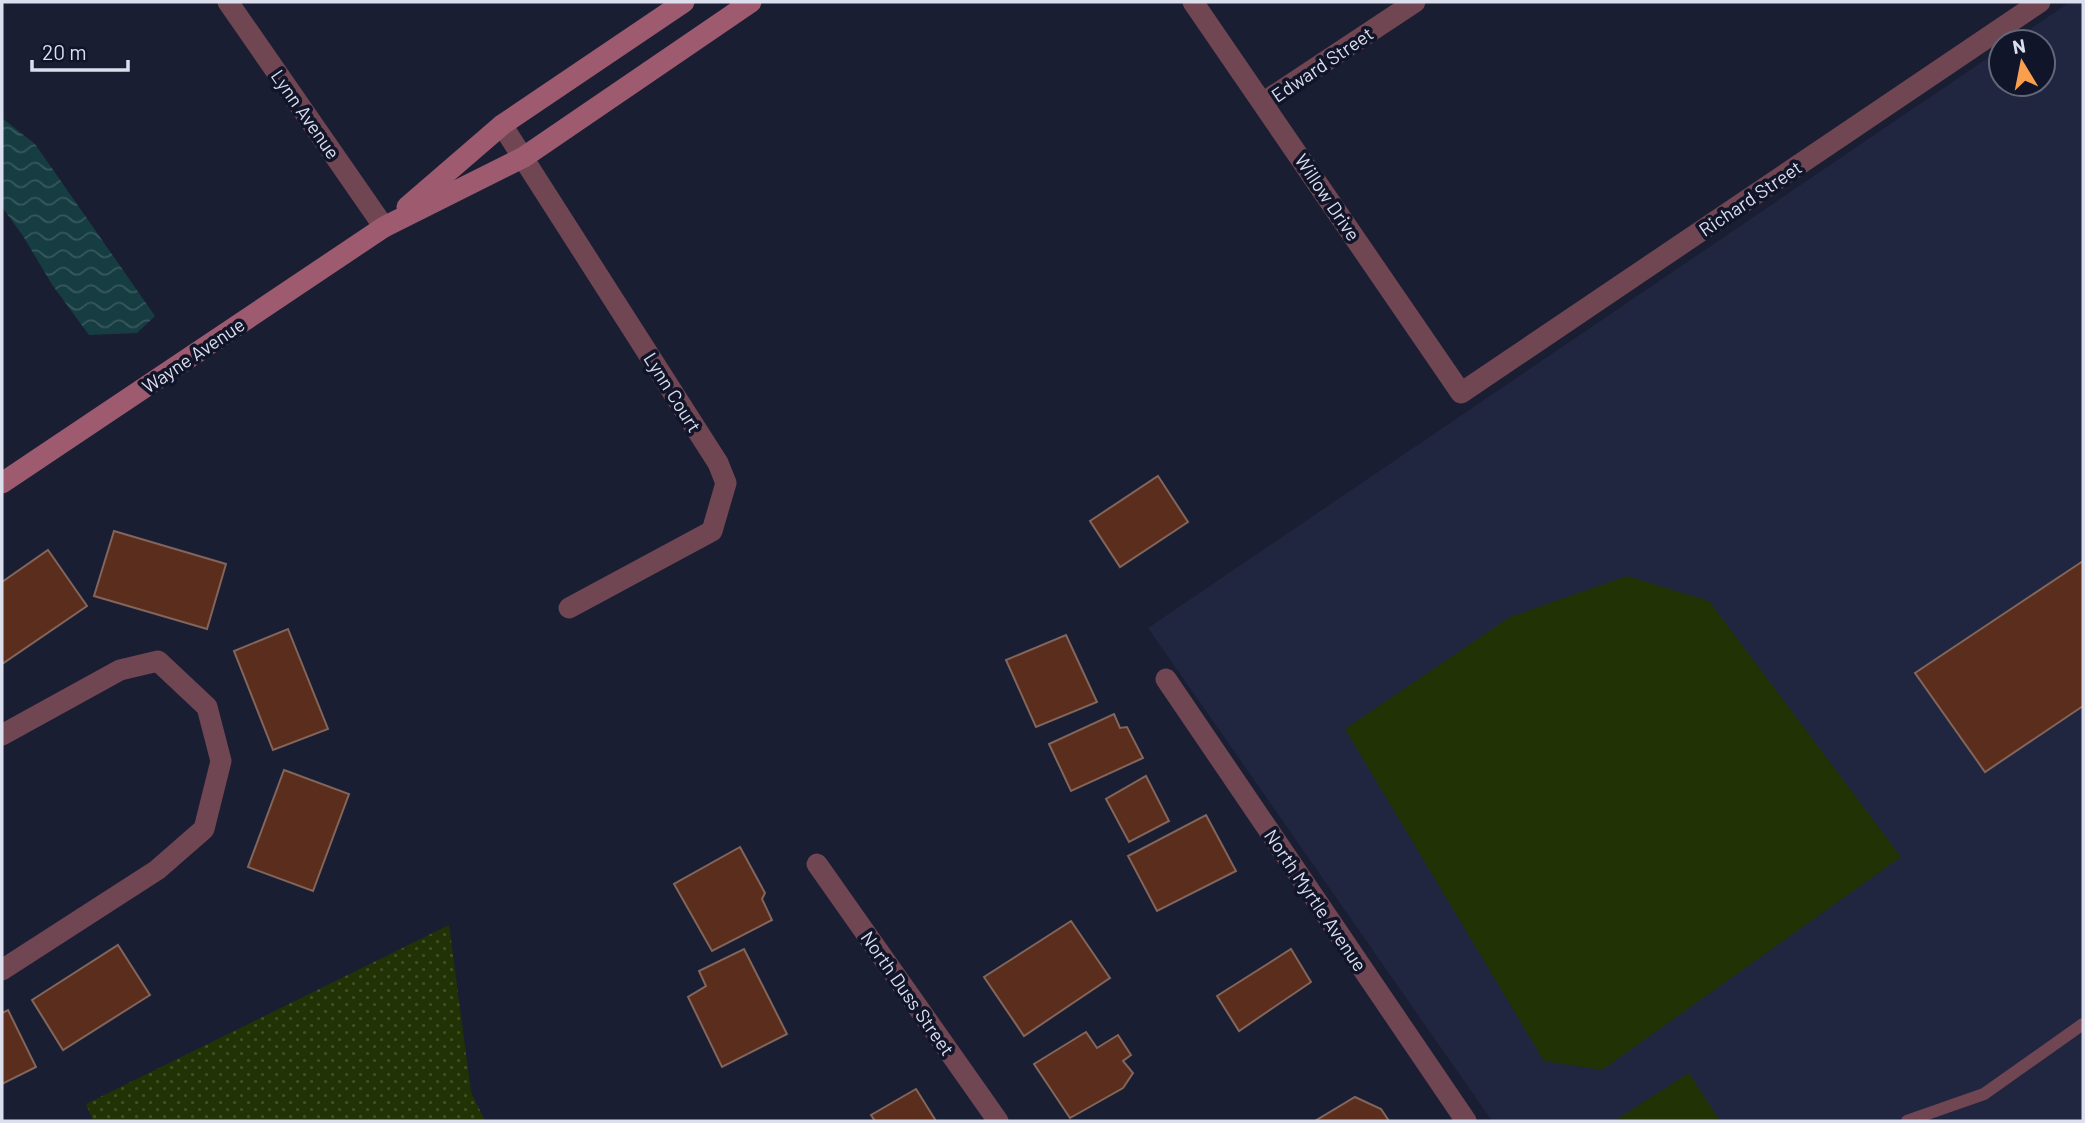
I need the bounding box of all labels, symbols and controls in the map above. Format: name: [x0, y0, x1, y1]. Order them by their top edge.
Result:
street label: Edward Street: [1267, 21, 1377, 107]
scale bar: [32, 28, 128, 72]
north arrow: [1987, 28, 2057, 98]
text: N: [2011, 33, 2027, 58]
text: 20 m: [42, 39, 87, 64]
street label: Lynn Avenue: [267, 65, 345, 163]
street label: Willow Drive: [1290, 149, 1366, 245]
street label: Richard Street: [1694, 155, 1806, 241]
street label: Wayne Avenue: [137, 312, 249, 398]
street label: Lynn Court: [639, 348, 707, 436]
street label: North Myrtle Avenue: [1260, 825, 1372, 975]
street label: North Duss Street: [857, 926, 959, 1060]

